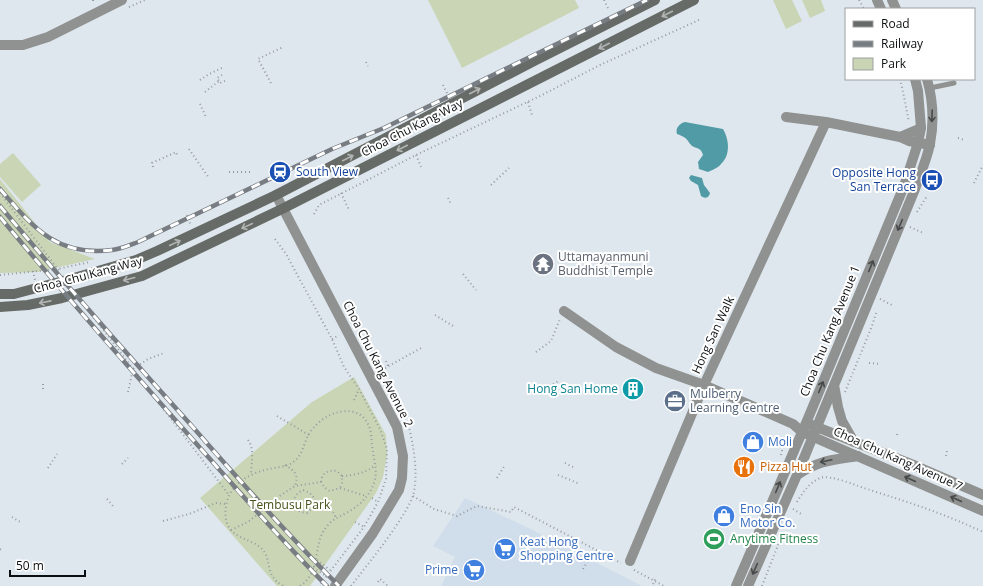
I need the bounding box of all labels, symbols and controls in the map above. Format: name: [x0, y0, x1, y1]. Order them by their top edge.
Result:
legend: [845, 8, 975, 80]
one-way arrow: [661, 11, 673, 18]
text: Road: [881, 15, 910, 32]
text: Railway: [881, 35, 924, 52]
one-way arrow: [599, 43, 611, 50]
text: Park: [881, 55, 907, 72]
one-way arrow: [469, 87, 481, 94]
street label: Choa Chu Kang Way: [358, 94, 466, 161]
one-way arrow: [928, 109, 936, 122]
one-way arrow: [396, 145, 408, 152]
one-way arrow: [341, 153, 353, 161]
station icon: South View: [267, 159, 293, 185]
place label: South View: [296, 163, 359, 180]
place label: Opposite Hong San Terrace: [832, 164, 916, 195]
bus stop icon: Opposite Hong San Terrace: [919, 167, 945, 193]
one-way arrow: [895, 219, 903, 231]
one-way arrow: [242, 223, 254, 230]
one-way arrow: [169, 239, 181, 246]
place label: Uttamayanmuni Buddhist Temple: [558, 248, 653, 279]
temple icon: Uttamayanmuni Buddhist Temple: [530, 251, 556, 277]
street label: Choa Chu Kang Way: [32, 252, 145, 297]
one-way arrow: [868, 261, 875, 273]
street label: Choa Chu Kang Avenue 1: [795, 263, 864, 399]
one-way arrow: [123, 276, 136, 283]
street label: Hong San Walk: [687, 293, 738, 376]
one-way arrow: [39, 298, 52, 306]
street label: Choa Chu Kang Avenue 2: [339, 298, 418, 430]
building icon: Hong San Home: [620, 376, 646, 402]
place label: Hong San Home: [527, 380, 618, 397]
one-way arrow: [818, 381, 825, 393]
place label: Mulberry Learning Centre: [690, 385, 780, 416]
office icon: Mulberry Learning Centre: [662, 388, 688, 414]
street label: Choa Chu Kang Avenue 7: [831, 422, 966, 495]
shop icon: Moli: [740, 429, 766, 455]
place label: Moli: [768, 433, 792, 450]
restaurant icon: Pizza Hut: [731, 454, 757, 480]
place label: Pizza Hut: [760, 458, 812, 475]
one-way arrow: [820, 458, 833, 466]
one-way arrow: [905, 475, 917, 482]
one-way arrow: [775, 481, 782, 493]
one-way arrow: [950, 495, 962, 502]
park label: Tembusu Park: [250, 496, 331, 513]
place label: Eno Sin Motor Co.: [740, 500, 795, 531]
shop icon: Eno Sin Motor Co.: [711, 503, 737, 529]
sports icon: Anytime Fitness: [701, 526, 727, 552]
place label: Anytime Fitness: [730, 530, 819, 547]
place label: Keat Hong Shopping Centre: [520, 533, 614, 564]
supermarket icon: Keat Hong Shopping Centre: [492, 536, 518, 562]
scale bar: [10, 552, 85, 578]
text: 50 m: [16, 557, 44, 574]
supermarket icon: Prime: [461, 557, 487, 583]
place label: Prime: [425, 561, 458, 578]
one-way arrow: [751, 563, 758, 575]

